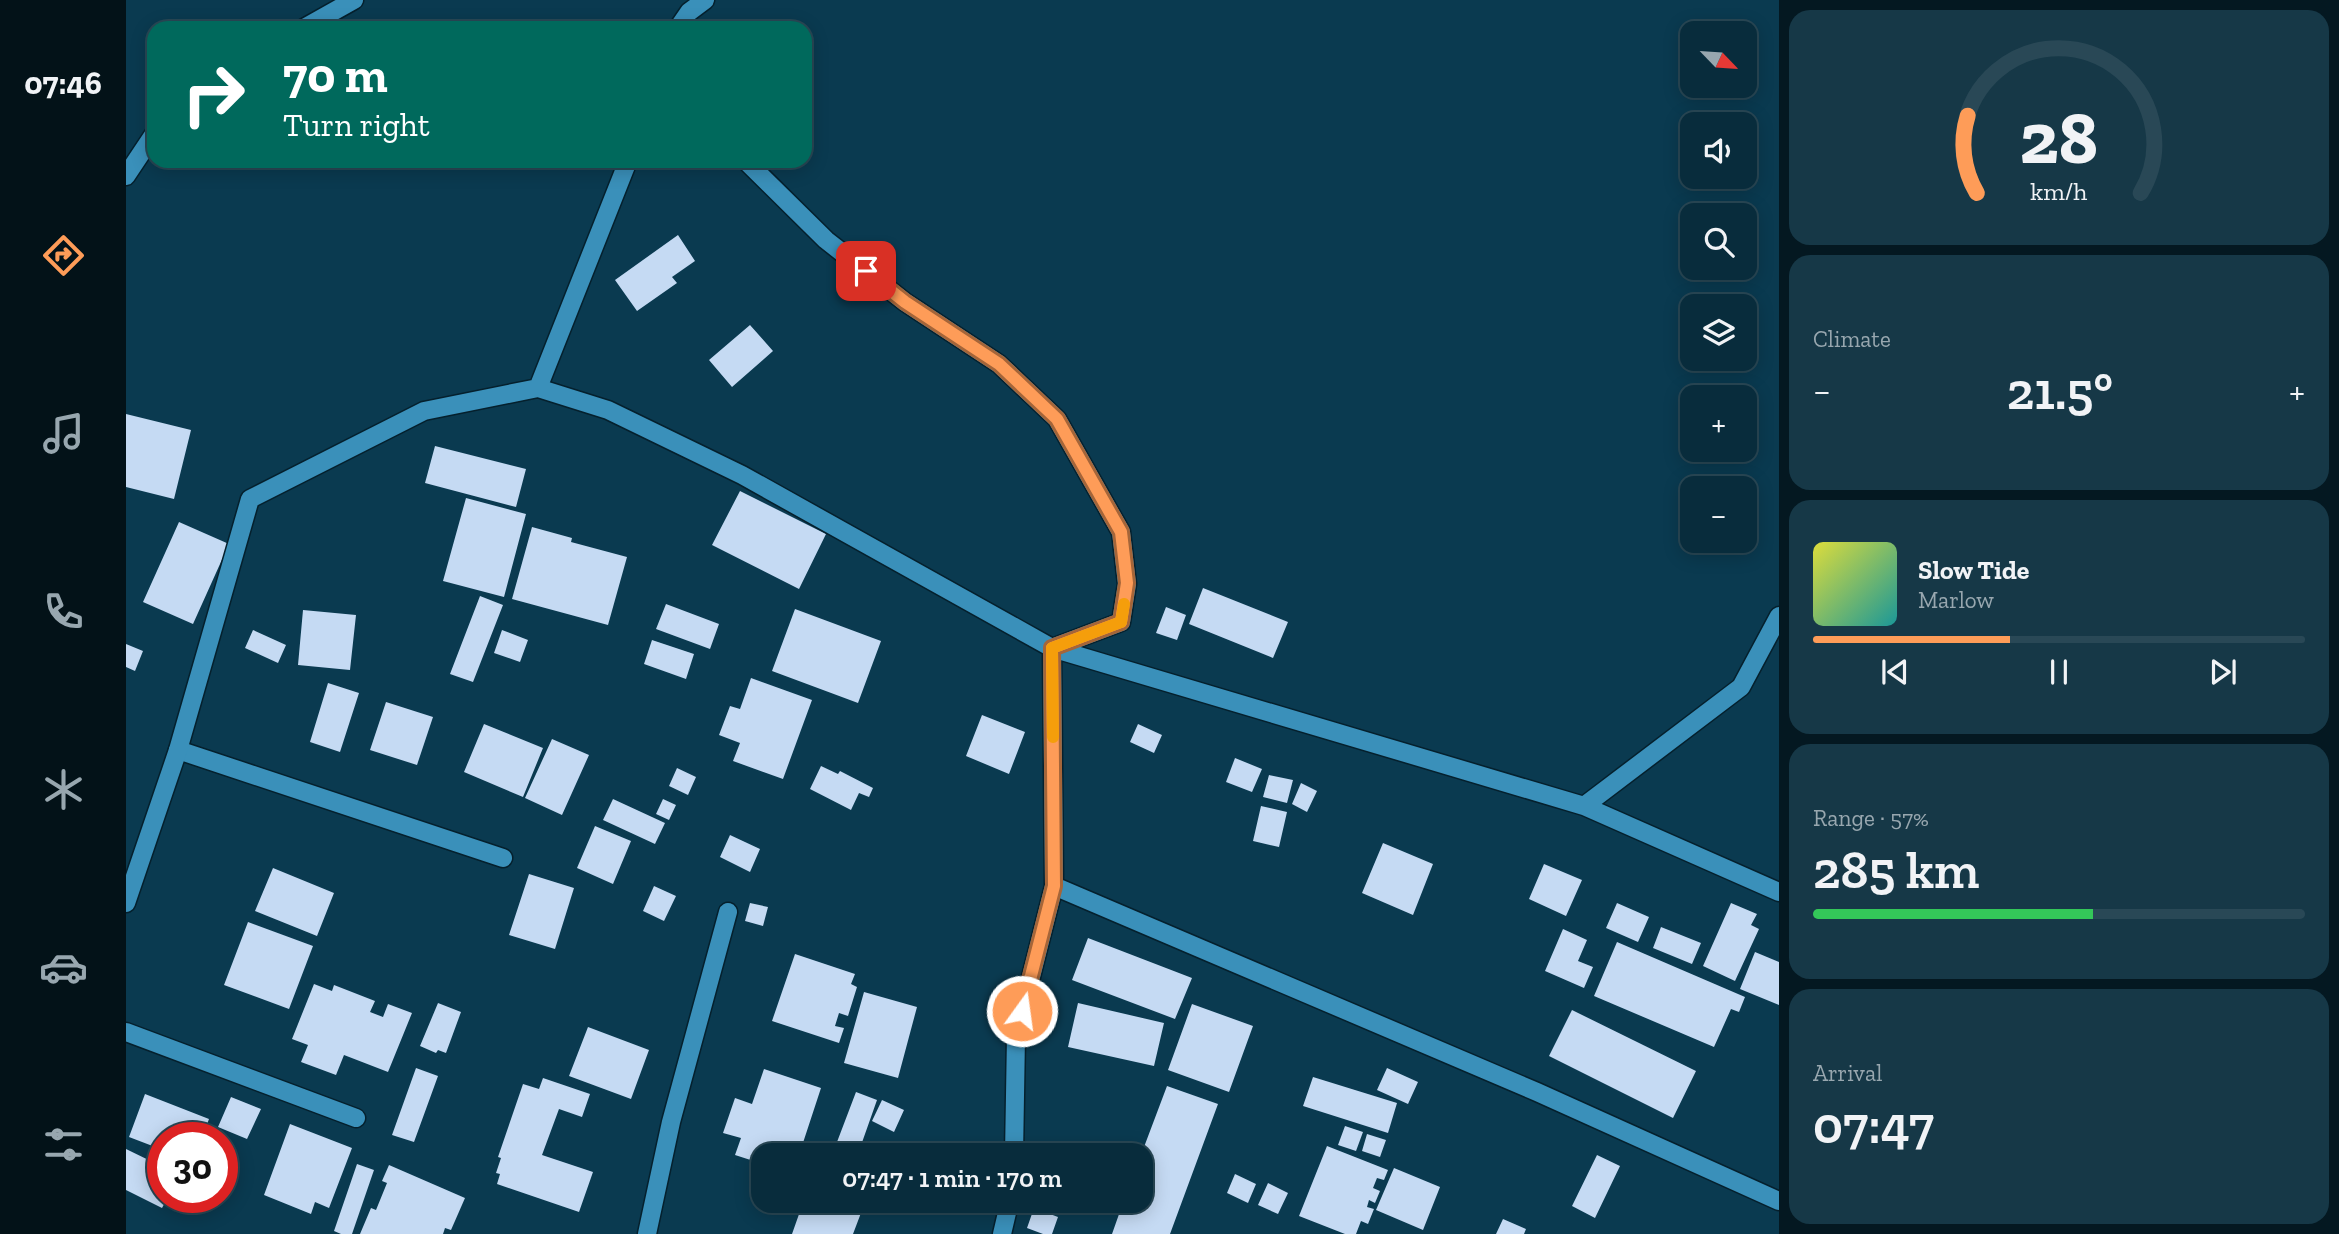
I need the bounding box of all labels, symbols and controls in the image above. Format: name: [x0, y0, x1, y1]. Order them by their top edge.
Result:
north arrow: [1680, 21, 1757, 98]
map controls: [1680, 21, 1757, 553]
text: 70 m: [283, 46, 388, 105]
icon: right: [168, 49, 259, 140]
text: 07:46: [24, 64, 102, 102]
text: 28: [2020, 95, 2098, 183]
text: Turn right: [283, 106, 430, 144]
button: sound: [1680, 112, 1757, 189]
text: km/h: [2030, 176, 2088, 206]
button: search: [1680, 203, 1757, 280]
icon: directions: [39, 231, 88, 280]
pin: [836, 241, 896, 301]
icon: arrive: [847, 252, 885, 290]
button: layers: [1680, 294, 1757, 371]
text: Climate: [1813, 325, 1891, 353]
text: 21.5°: [2007, 360, 2113, 422]
text: −: [1813, 368, 1831, 414]
text: +: [2289, 368, 2305, 414]
button: +: [1680, 385, 1757, 462]
icon: music: [39, 409, 88, 458]
button: −: [1680, 476, 1757, 553]
text: Slow Tide: [1918, 554, 2029, 586]
text: Marlow: [1918, 586, 1994, 614]
icon: phone: [39, 587, 88, 636]
icon: previous: [1876, 653, 1914, 691]
icon: pause: [2040, 653, 2078, 691]
icon: next: [2204, 653, 2242, 691]
icon: climate: [39, 765, 88, 814]
text: Range · 57%: [1813, 804, 1929, 832]
text: 285 km: [1813, 839, 1979, 901]
icon: car: [39, 943, 88, 992]
position arrow: [985, 974, 1059, 1048]
text: Arrival: [1813, 1059, 1882, 1087]
text: 07:47: [1813, 1094, 1934, 1156]
icon: filters: [39, 1120, 88, 1169]
speed limit sign: 30: [147, 1122, 238, 1213]
text: 07:47 · 1 min · 170 m: [842, 1162, 1062, 1194]

